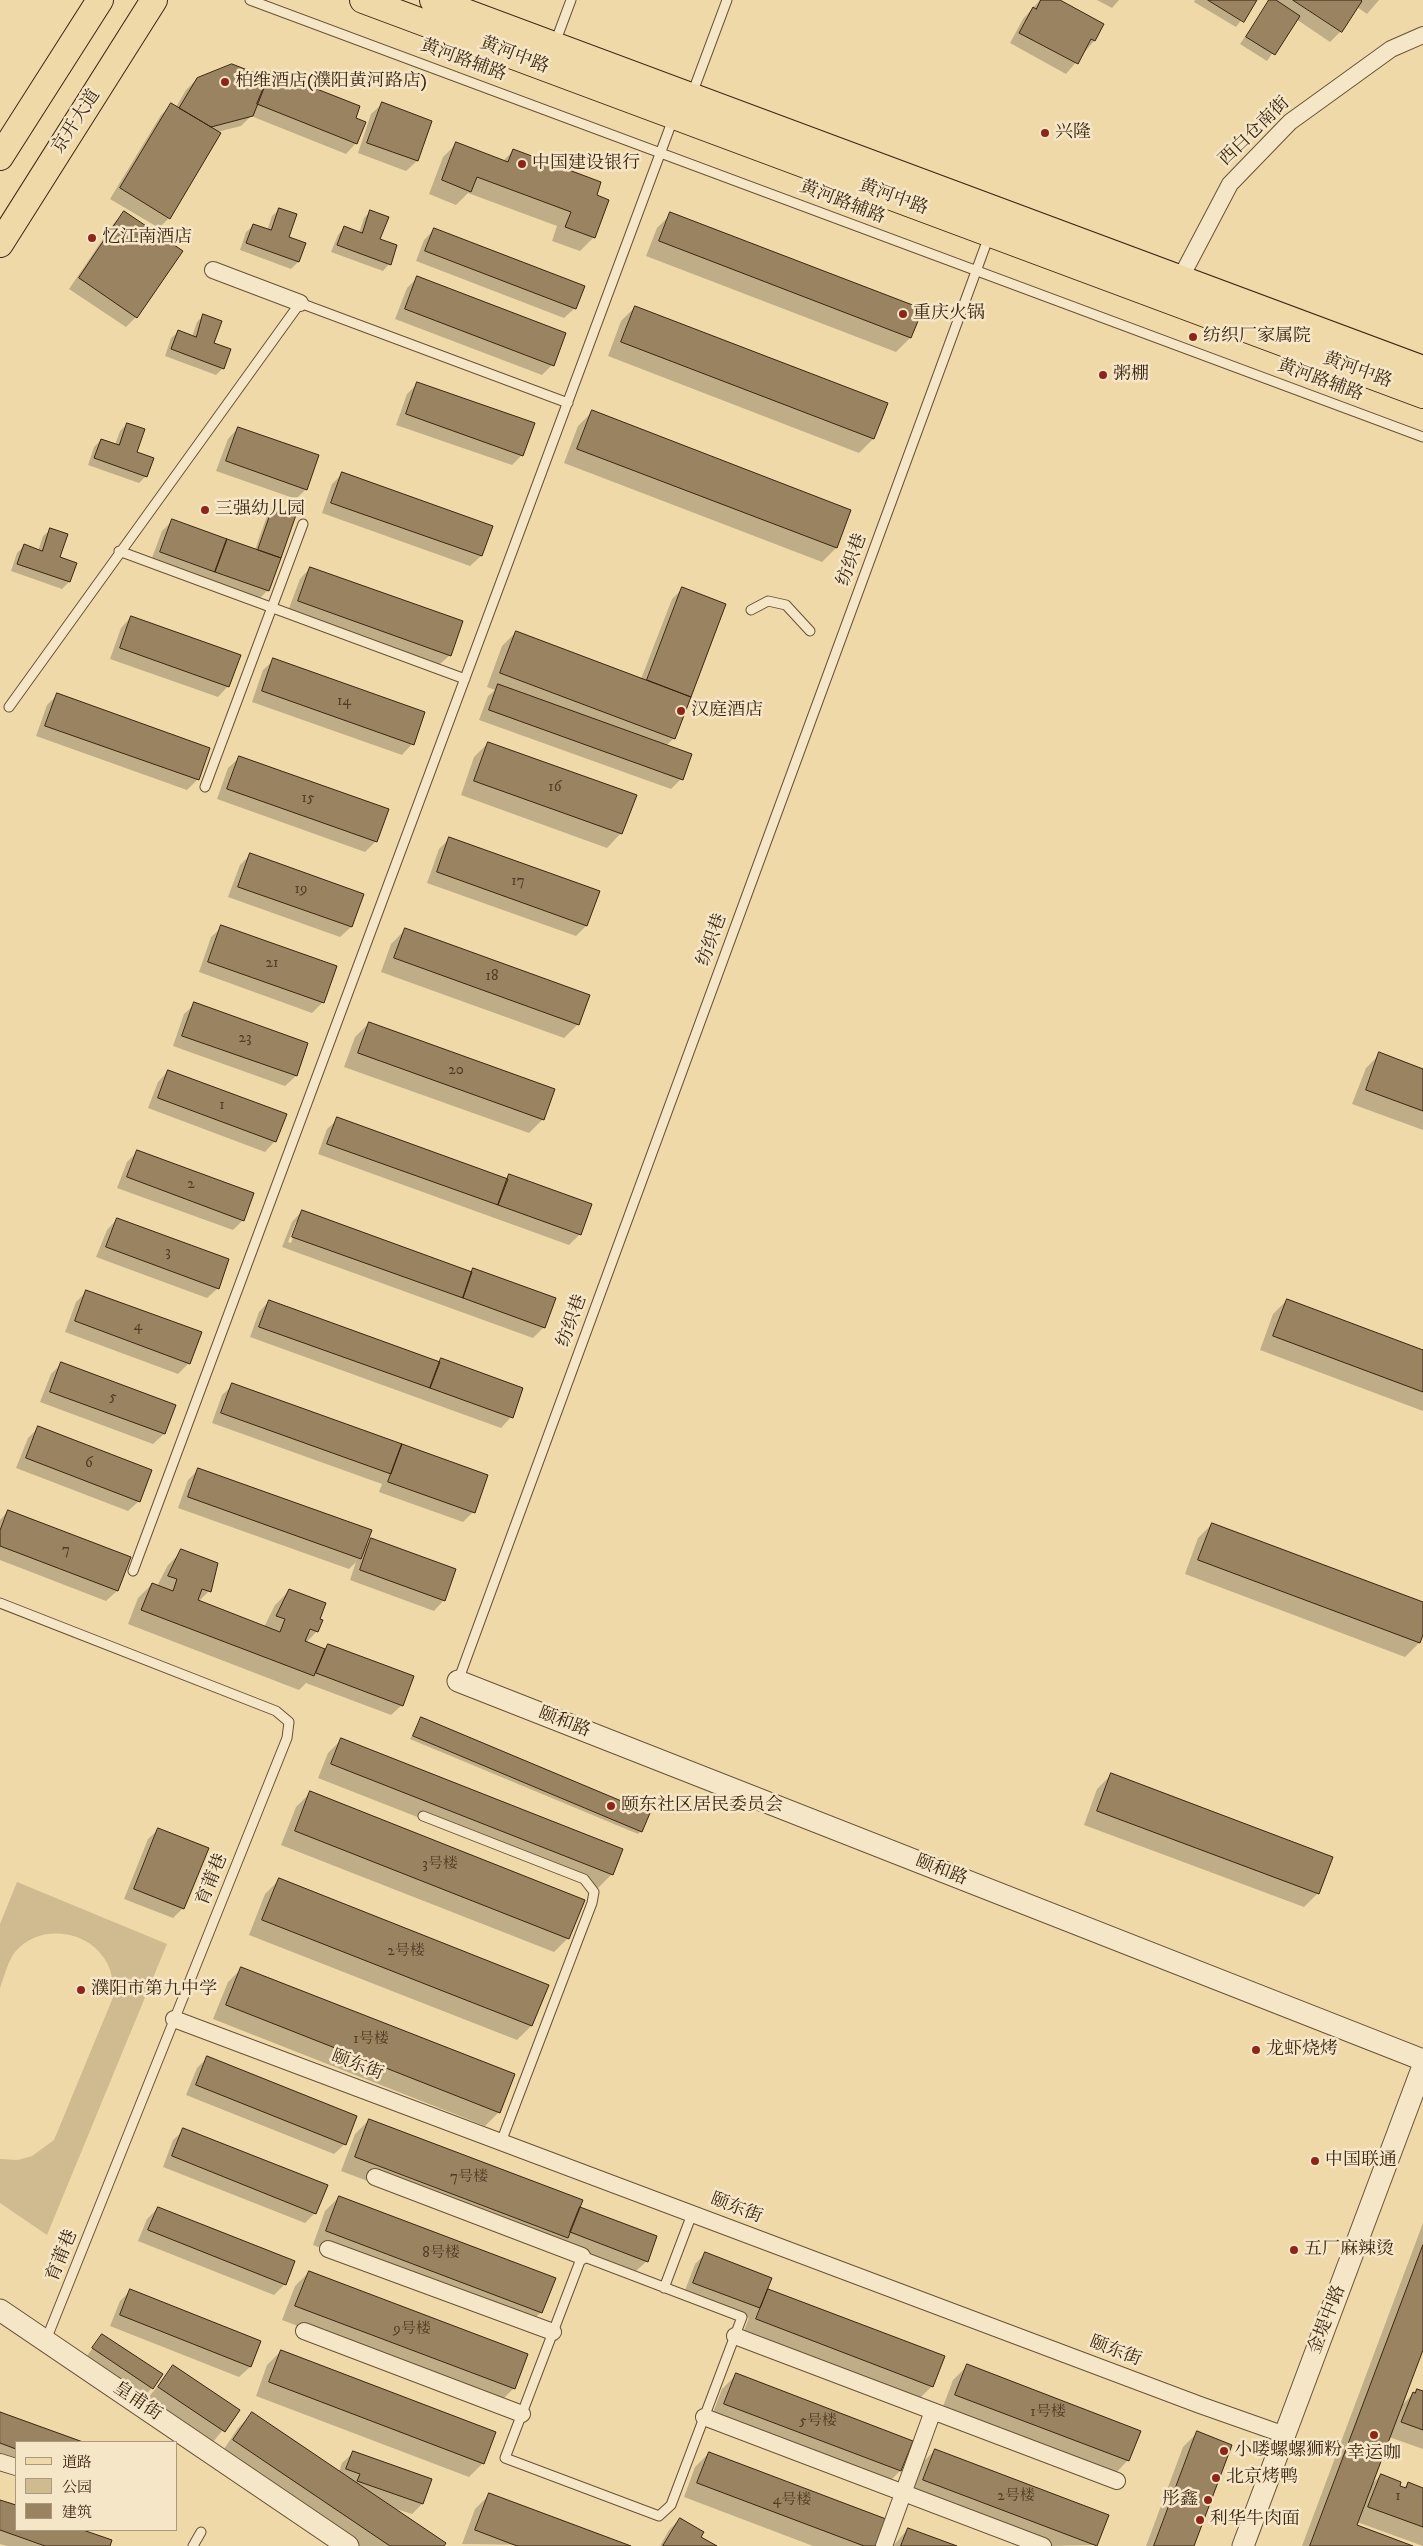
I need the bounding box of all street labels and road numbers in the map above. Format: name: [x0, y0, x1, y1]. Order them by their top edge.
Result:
street label: 黄河中路: [477, 33, 551, 79]
street label: 黄河路辅路: [417, 35, 509, 87]
street label: 京开大道: [48, 86, 106, 158]
street label: 西白仓南街: [1215, 93, 1295, 171]
street label: 黄河中路: [855, 176, 931, 220]
street label: 黄河路辅路: [796, 177, 888, 229]
street label: 黄河中路: [1319, 349, 1395, 393]
street label: 黄河路辅路: [1274, 355, 1366, 407]
street label: 纺织巷: [834, 531, 872, 589]
street label: 纺织巷: [694, 911, 732, 969]
street label: 纺织巷: [554, 1292, 592, 1350]
street label: 颐和路: [535, 1703, 593, 1743]
street label: 育莆巷: [193, 1851, 233, 1909]
street label: 颐和路: [912, 1851, 970, 1891]
street label: 颐东街: [328, 2046, 386, 2086]
street label: 颐东街: [707, 2189, 765, 2229]
street label: 育莆巷: [43, 2227, 83, 2285]
street label: 金堤中路: [1305, 2283, 1351, 2357]
street label: 颐东街: [1086, 2332, 1144, 2372]
street label: 皇甫街: [109, 2378, 165, 2426]

